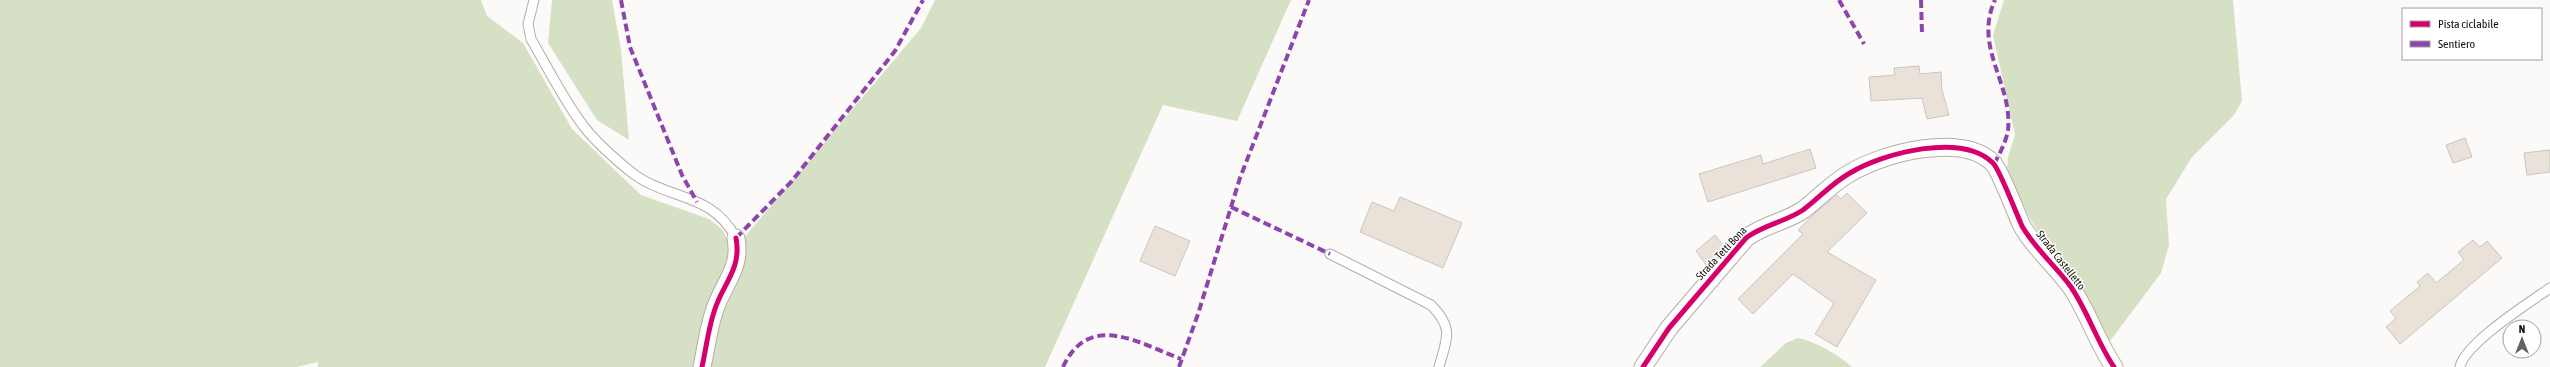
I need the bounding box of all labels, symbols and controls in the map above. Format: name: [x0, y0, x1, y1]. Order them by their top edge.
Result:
legend: [2402, 8, 2542, 60]
text: Pista ciclabile: [2438, 17, 2499, 31]
text: Sentiero: [2438, 37, 2476, 51]
street label: Strada Tetti Bona: [1693, 224, 1749, 282]
street label: Strada Castelletto: [2034, 228, 2088, 292]
north arrow: [2502, 319, 2542, 359]
text: N: [2519, 323, 2525, 335]

